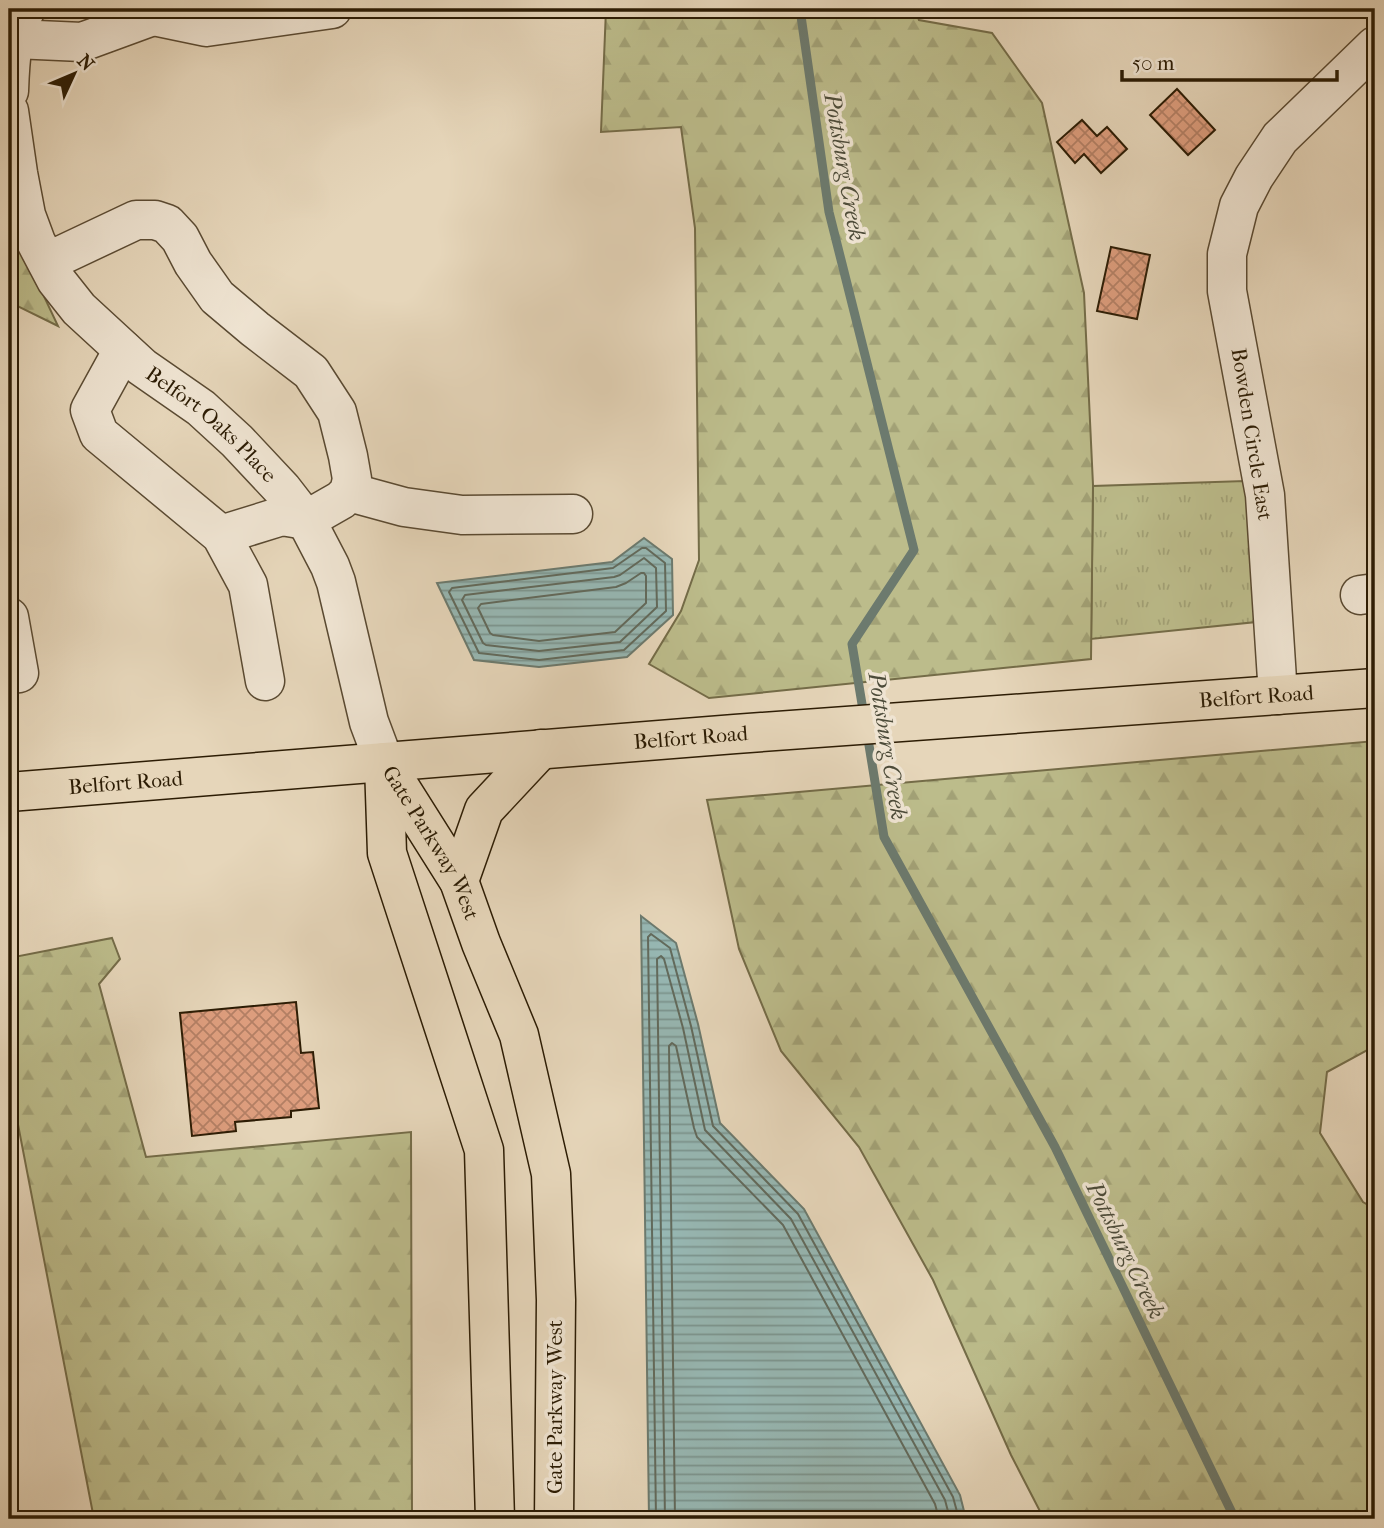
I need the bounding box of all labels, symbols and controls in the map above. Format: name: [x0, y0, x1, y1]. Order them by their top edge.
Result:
north arrow: [38, 38, 108, 108]
scale bar: [1122, 38, 1337, 82]
text: N: [73, 50, 99, 76]
text: 50 m: [1132, 51, 1175, 75]
water label: Pottsburg Creek: [818, 90, 871, 243]
street label: Bowden Circle East: [1227, 346, 1278, 522]
street label: Belfort Oaks Place: [141, 361, 281, 487]
water label: Pottsburg Creek: [862, 669, 913, 822]
street label: Belfort Road: [1198, 680, 1315, 713]
street label: Belfort Road: [633, 721, 749, 754]
street label: Gate Parkway West: [378, 761, 484, 924]
street label: Belfort Road: [67, 766, 184, 799]
water label: Pottsburg Creek: [1080, 1176, 1170, 1323]
street label: Gate Parkway West: [543, 1319, 567, 1494]

